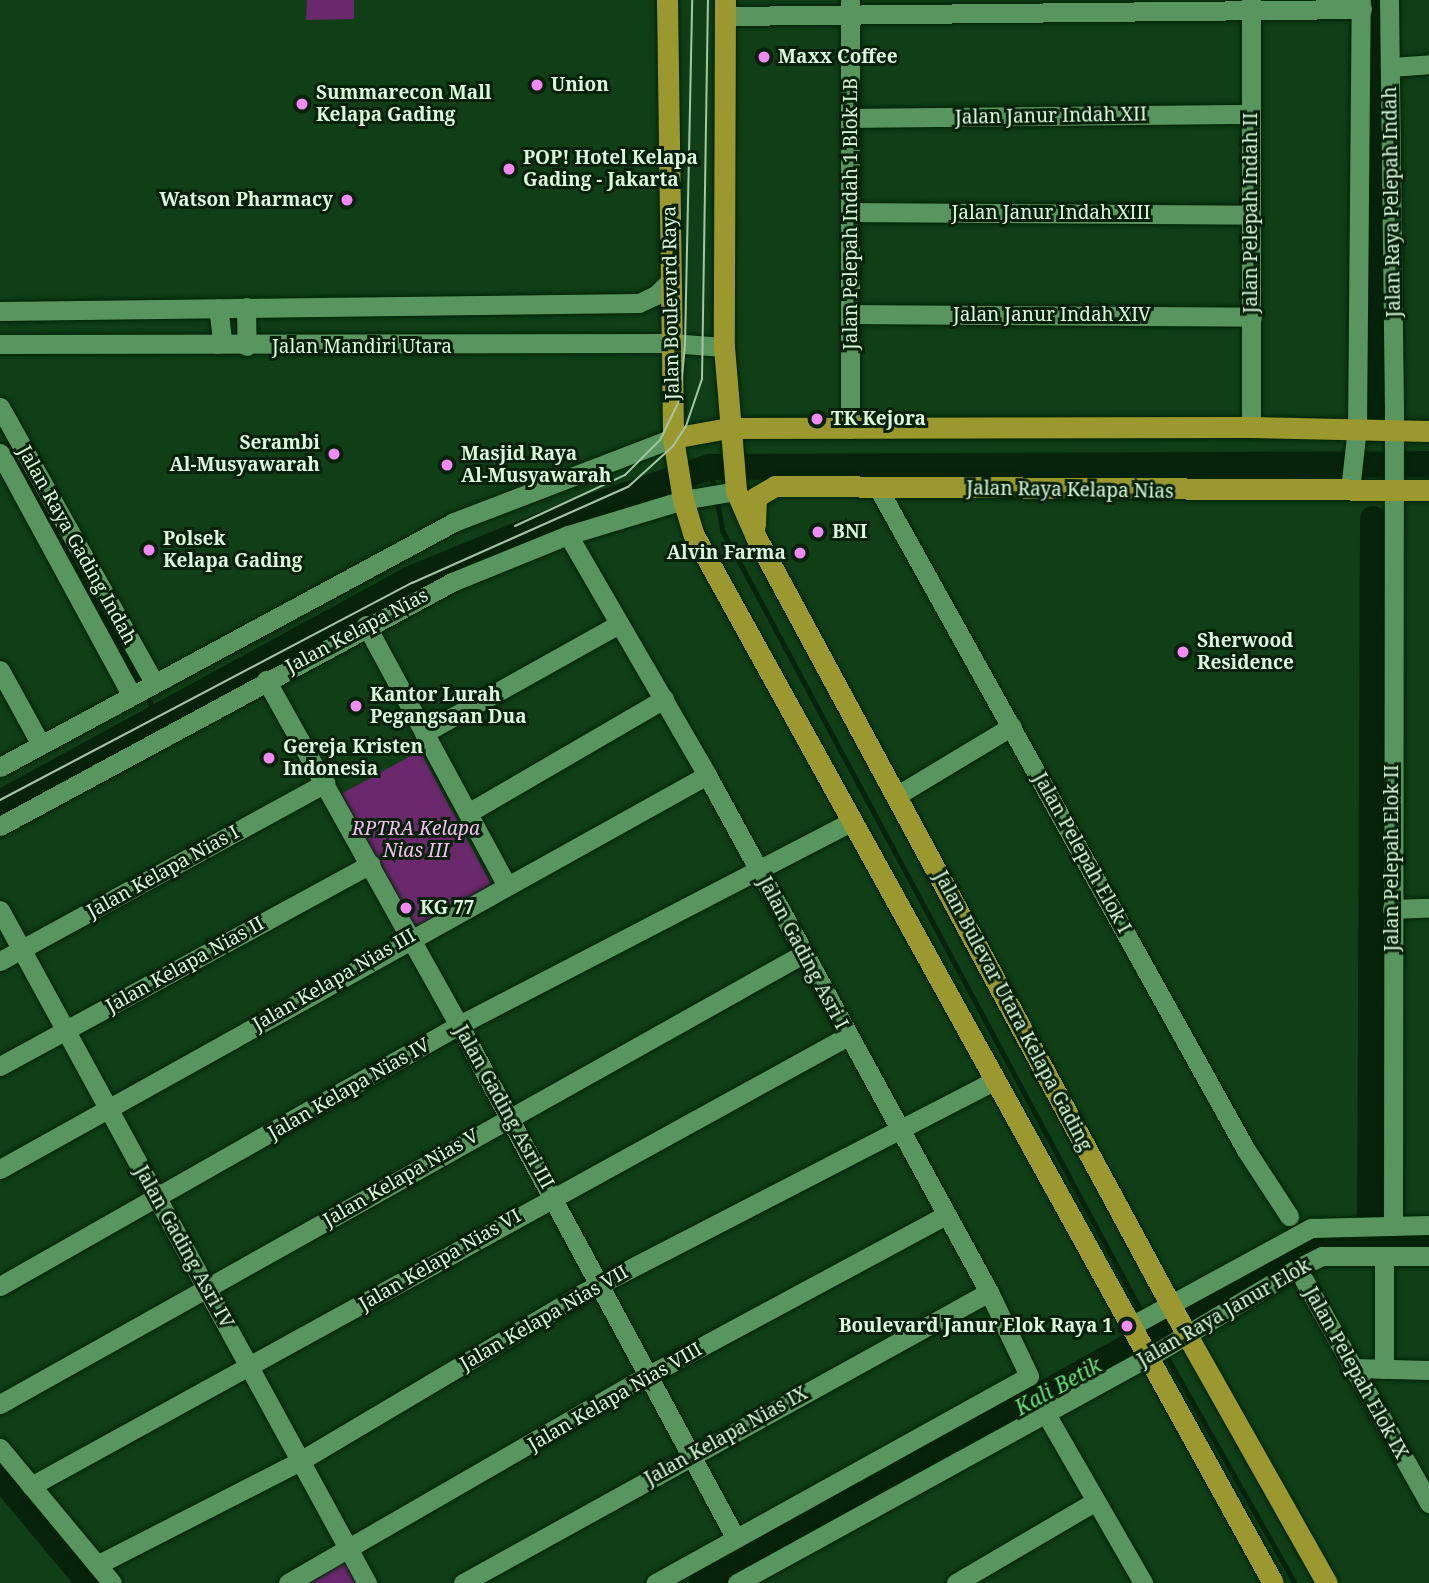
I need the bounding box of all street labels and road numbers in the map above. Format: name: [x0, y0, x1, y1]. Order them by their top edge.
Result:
street label: Jalan Pelepah Indah 1 Blok LB: [840, 78, 862, 350]
street label: Jalan Raya Pelepah Indah: [1379, 86, 1405, 318]
street label: Jalan Janur Indah XII: [955, 103, 1147, 129]
street label: Jalan Pelepah Indah II: [1240, 113, 1262, 313]
street label: Jalan Janur Indah XIII: [951, 202, 1151, 224]
street label: Jalan Boulevard Raya: [658, 206, 684, 400]
street label: Jalan Janur Indah XIV: [953, 304, 1151, 326]
street label: Jalan Mandiri Utara: [272, 336, 452, 358]
street label: Jalan Raya Gading Indah: [13, 442, 141, 648]
street label: Jalan Raya Kelapa Nias: [966, 477, 1174, 503]
street label: Jalan Kelapa Nias: [282, 584, 432, 678]
street label: Jalan Pelepah Elok II: [1381, 764, 1403, 952]
street label: Jalan Pelepah Elok I: [1028, 769, 1136, 937]
street label: Jalan Kelapa Nias I: [83, 821, 243, 923]
street label: Jalan Bulevar Utara Kelapa Gading: [929, 867, 1097, 1155]
street label: Jalan Gading Asri I: [753, 873, 853, 1033]
street label: Jalan Kelapa Nias II: [102, 912, 268, 1018]
street label: Jalan Kelapa Nias III: [249, 924, 419, 1036]
street label: Jalan Gading Asri III: [450, 1021, 558, 1193]
street label: Jalan Kelapa Nias IV: [264, 1033, 434, 1145]
street label: Jalan Kelapa Nias V: [319, 1124, 483, 1232]
street label: Jalan Gading Asri IV: [130, 1162, 238, 1332]
street label: Jalan Kelapa Nias VI: [355, 1204, 525, 1316]
street label: Jalan Raya Janur Elok: [1133, 1254, 1315, 1372]
street label: Jalan Kelapa Nias VII: [456, 1261, 632, 1375]
street label: Jalan Pelepah Elok IX: [1299, 1283, 1413, 1463]
street label: Jalan Kelapa Nias VIII: [524, 1338, 706, 1456]
street label: Jalan Kelapa Nias IX: [641, 1382, 811, 1490]

